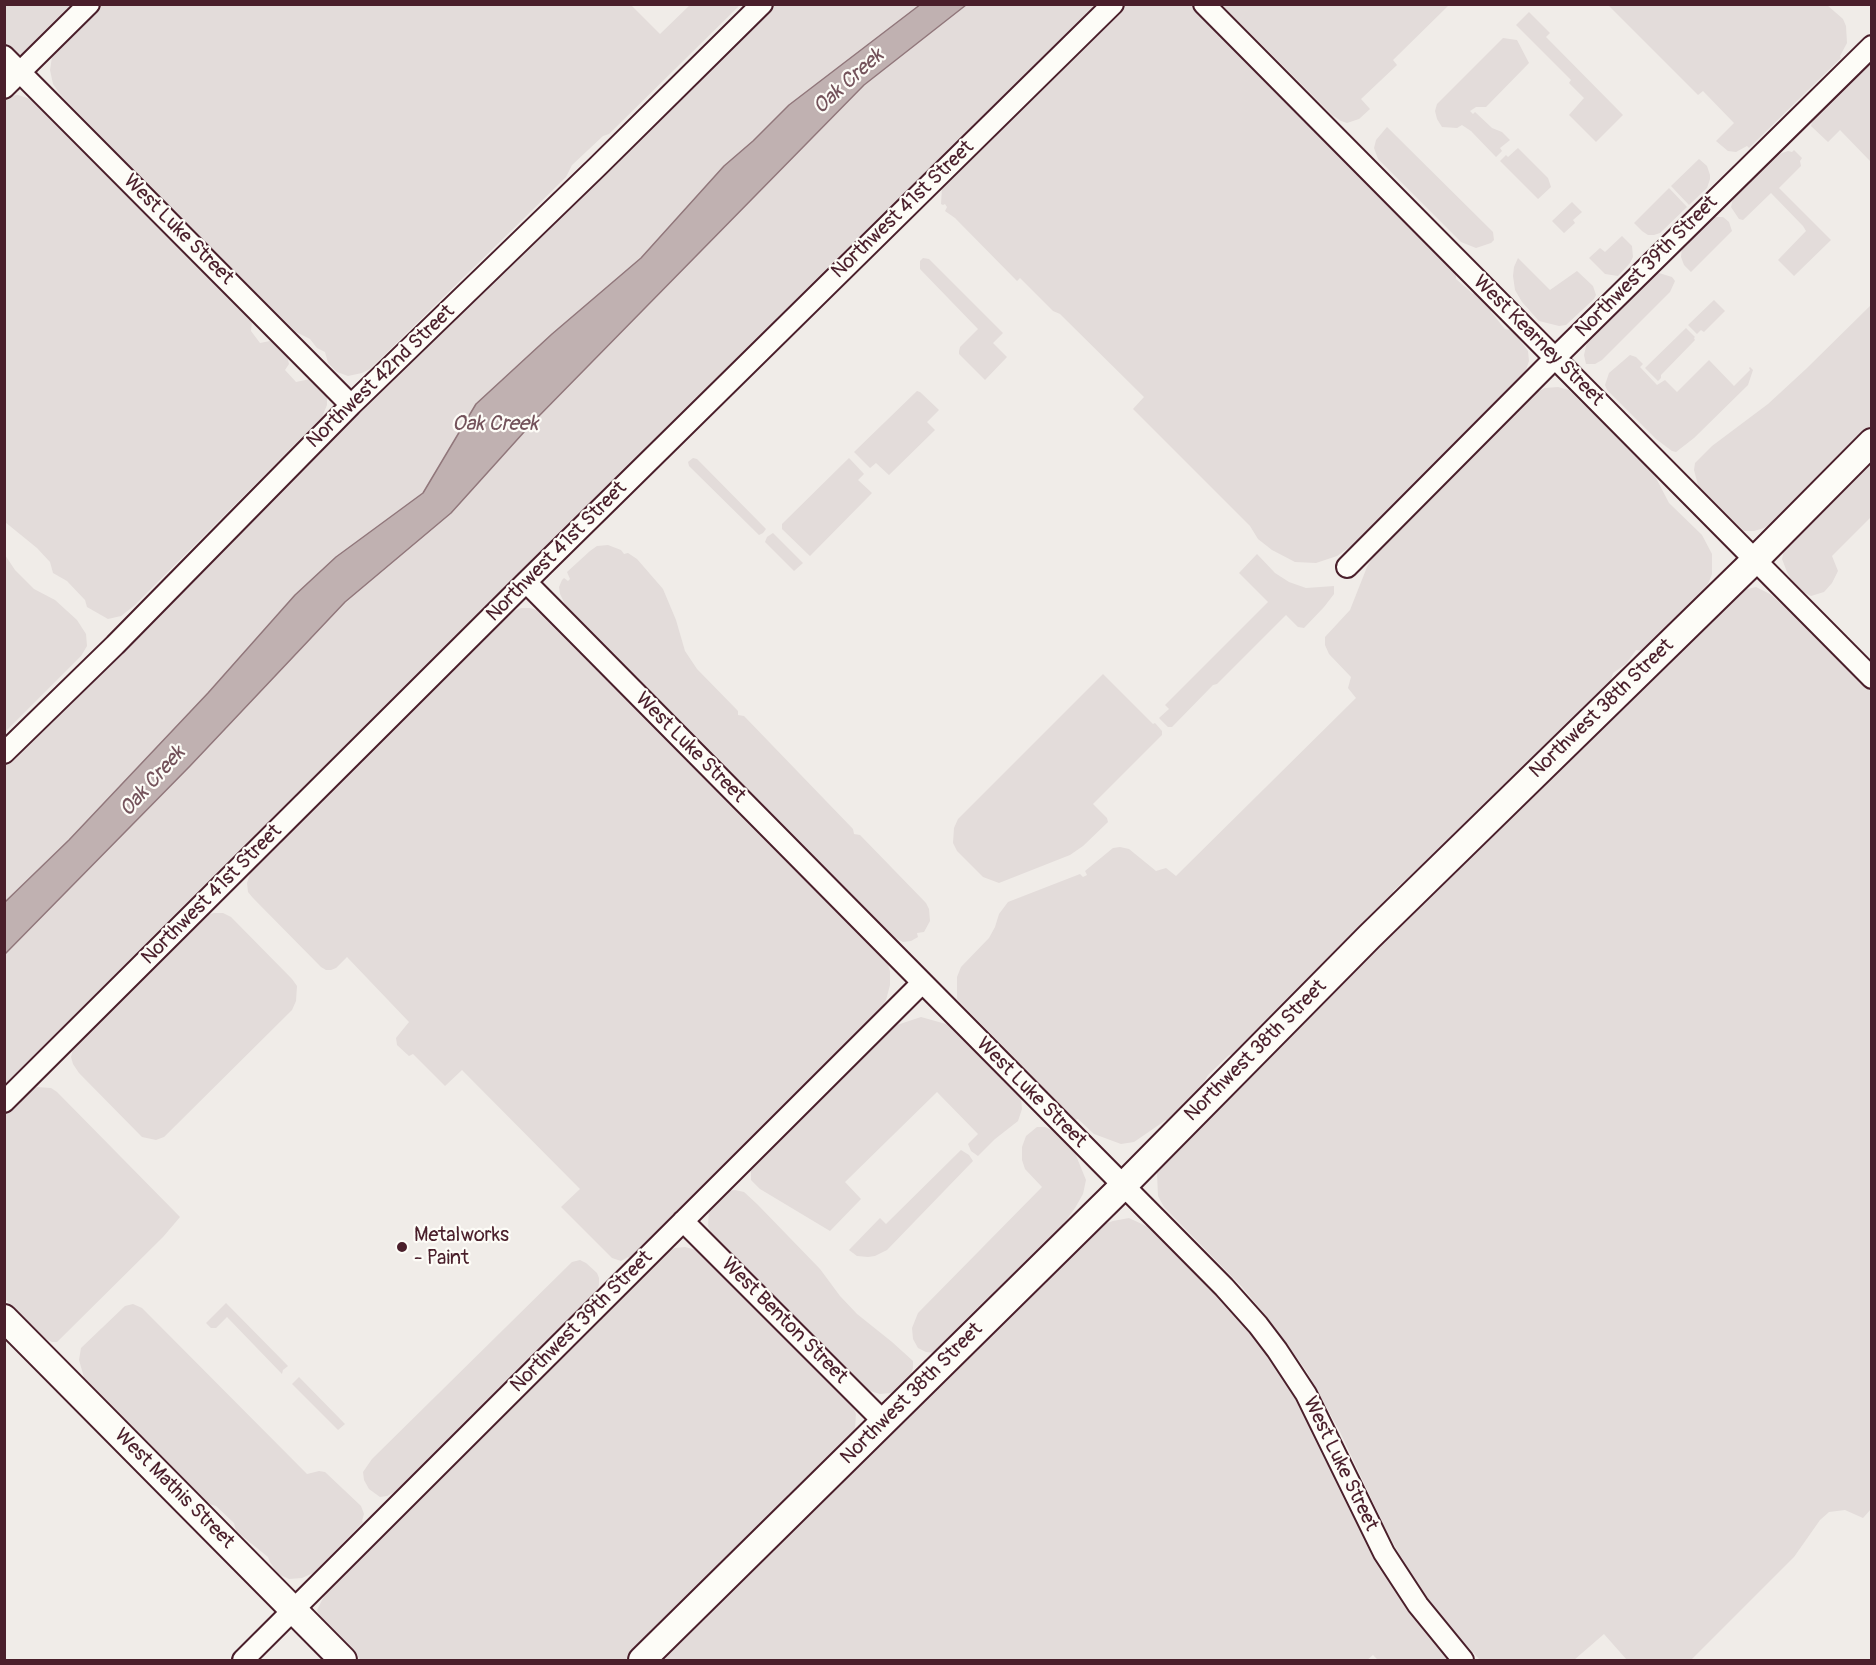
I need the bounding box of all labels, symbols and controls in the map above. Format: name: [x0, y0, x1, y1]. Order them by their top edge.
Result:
water label: Oak Creek: [809, 44, 889, 120]
street label: Northwest 41st Street: [827, 136, 979, 284]
street label: West Luke Street: [118, 170, 238, 290]
street label: Northwest 39th Street: [1571, 191, 1723, 343]
street label: West Kearney Street: [1468, 271, 1608, 411]
street label: Northwest 42nd Street: [302, 300, 460, 454]
water label: Oak Creek: [452, 412, 538, 438]
street label: Northwest 41st Street: [482, 477, 632, 627]
street label: Northwest 38th Street: [1525, 634, 1679, 784]
street label: West Luke Street: [630, 688, 750, 808]
water label: Oak Creek: [115, 742, 191, 822]
street label: Northwest 41st Street: [137, 820, 287, 970]
street label: Northwest 38th Street: [1180, 975, 1332, 1127]
street label: West Luke Street: [971, 1033, 1091, 1153]
place label: Metalworks - Paint: [414, 1224, 509, 1271]
marker: Metalworks - Paint: [395, 1240, 409, 1254]
street label: Northwest 39th Street: [506, 1246, 658, 1398]
street label: West Benton Street: [716, 1253, 852, 1389]
street label: Northwest 38th Street: [836, 1318, 988, 1470]
street label: West Luke Street: [1297, 1393, 1383, 1535]
street label: West Mathis Street: [109, 1424, 239, 1554]

